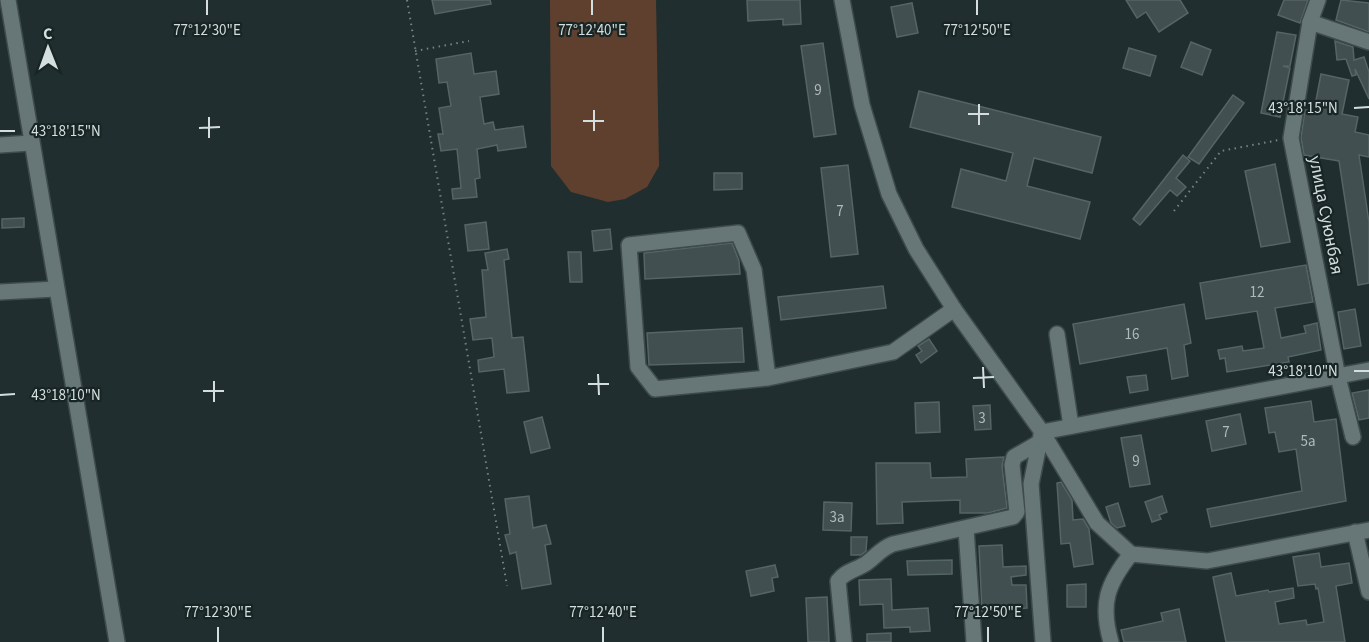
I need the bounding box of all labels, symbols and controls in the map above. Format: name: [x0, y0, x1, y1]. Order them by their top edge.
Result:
north arrow: [18, 18, 78, 78]
text: 77°12'30"E: [173, 20, 241, 41]
text: 77°12'40"E: [558, 20, 626, 41]
text: 77°12'50"E: [943, 20, 1011, 41]
text: С: [43, 23, 53, 45]
house number: 9: [814, 80, 822, 101]
text: 43°18'15"N: [1268, 98, 1338, 119]
text: 43°18'15"N: [31, 121, 101, 142]
street label: улица Суюнбая: [1302, 153, 1350, 277]
house number: 7: [836, 201, 844, 222]
house number: 12: [1250, 282, 1264, 303]
house number: 16: [1125, 324, 1139, 345]
text: 43°18'10"N: [1268, 361, 1338, 382]
text: 43°18'10"N: [31, 385, 101, 406]
house number: 3: [978, 408, 986, 429]
house number: 7: [1222, 422, 1230, 443]
house number: 5а: [1300, 431, 1316, 452]
house number: 9: [1132, 451, 1140, 472]
house number: 3а: [829, 507, 845, 528]
text: 77°12'30"E: [184, 602, 252, 623]
text: 77°12'40"E: [569, 602, 637, 623]
text: 77°12'50"E: [954, 602, 1022, 623]

